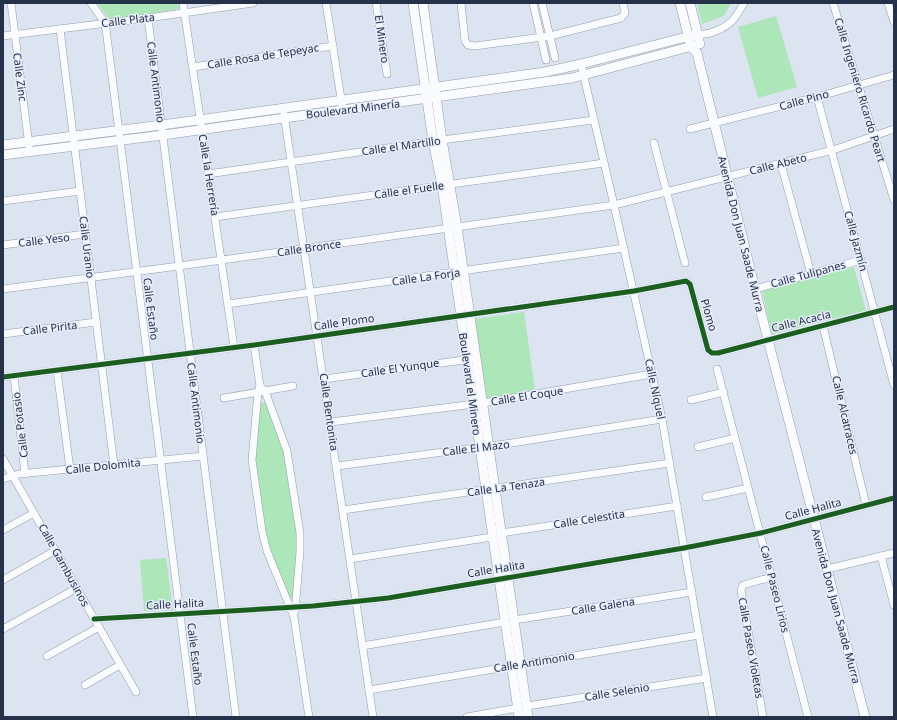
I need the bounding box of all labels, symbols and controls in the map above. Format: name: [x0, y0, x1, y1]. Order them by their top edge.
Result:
street label: Calle Plata: [100, 9, 155, 30]
street label: El Minero: [372, 14, 393, 64]
street label: Calle Ingeniero Ricardo Peart: [831, 16, 890, 164]
street label: Calle Rosa de Tepeyac: [206, 39, 320, 72]
street label: Calle Antimonio: [144, 40, 169, 124]
street label: Calle Zinc: [10, 52, 31, 102]
street label: Calle Pino: [777, 86, 831, 113]
street label: Boulevard Minería: [305, 95, 401, 122]
street label: Calle el Martillo: [360, 132, 442, 158]
street label: Calle la Herrería: [196, 133, 223, 217]
street label: Calle Abeto: [748, 149, 808, 178]
street label: Avenida Don Juan Saade Murra: [715, 154, 768, 313]
street label: Calle el Fuelle: [373, 177, 445, 202]
street label: Calle Jazmín: [841, 209, 872, 273]
street label: Calle Uranio: [76, 215, 99, 279]
street label: Calle Yeso: [17, 229, 71, 250]
street label: Calle Bronce: [276, 236, 342, 259]
street label: Calle Tulipanes: [769, 256, 847, 291]
street label: Calle La Forja: [391, 264, 461, 289]
street label: Calle Estaño: [140, 277, 163, 341]
street label: Plomo: [698, 297, 721, 333]
street label: Calle Acacia: [770, 306, 832, 335]
street label: Calle Plomo: [313, 310, 375, 333]
street label: Calle Pirita: [22, 317, 78, 338]
street label: Boulevard el Minero: [456, 331, 485, 437]
street label: Calle El Yunque: [360, 355, 440, 380]
street label: Calle Níquel: [642, 357, 669, 421]
street label: Calle Antimonio: [184, 361, 209, 445]
street label: Calle Bentonita: [317, 372, 342, 452]
street label: Calle Alcatraces: [829, 374, 862, 456]
street label: Calle El Coque: [490, 382, 564, 409]
street label: Calle Potasio: [8, 391, 31, 459]
street label: Calle El Mazo: [441, 436, 511, 459]
street label: Calle Dolomita: [65, 454, 141, 477]
street label: Calle La Tenaza: [466, 474, 546, 499]
street label: Calle Halita: [783, 494, 843, 523]
street label: Calle Celestita: [552, 505, 626, 532]
street label: Calle Gambusinos: [35, 521, 93, 609]
street label: Avenida Don Juan Saade Murra: [809, 527, 864, 685]
street label: Calle Paseo Lirios: [757, 544, 794, 634]
street label: Calle Halita: [466, 557, 526, 580]
street label: Calle Galena: [570, 593, 636, 618]
street label: Calle Halita: [146, 594, 204, 613]
street label: Calle Paseo Violetas: [735, 596, 768, 700]
street label: Calle Estaño: [184, 622, 207, 686]
street label: Calle Antimonio: [492, 648, 576, 675]
street label: Calle Selenio: [583, 679, 651, 704]

